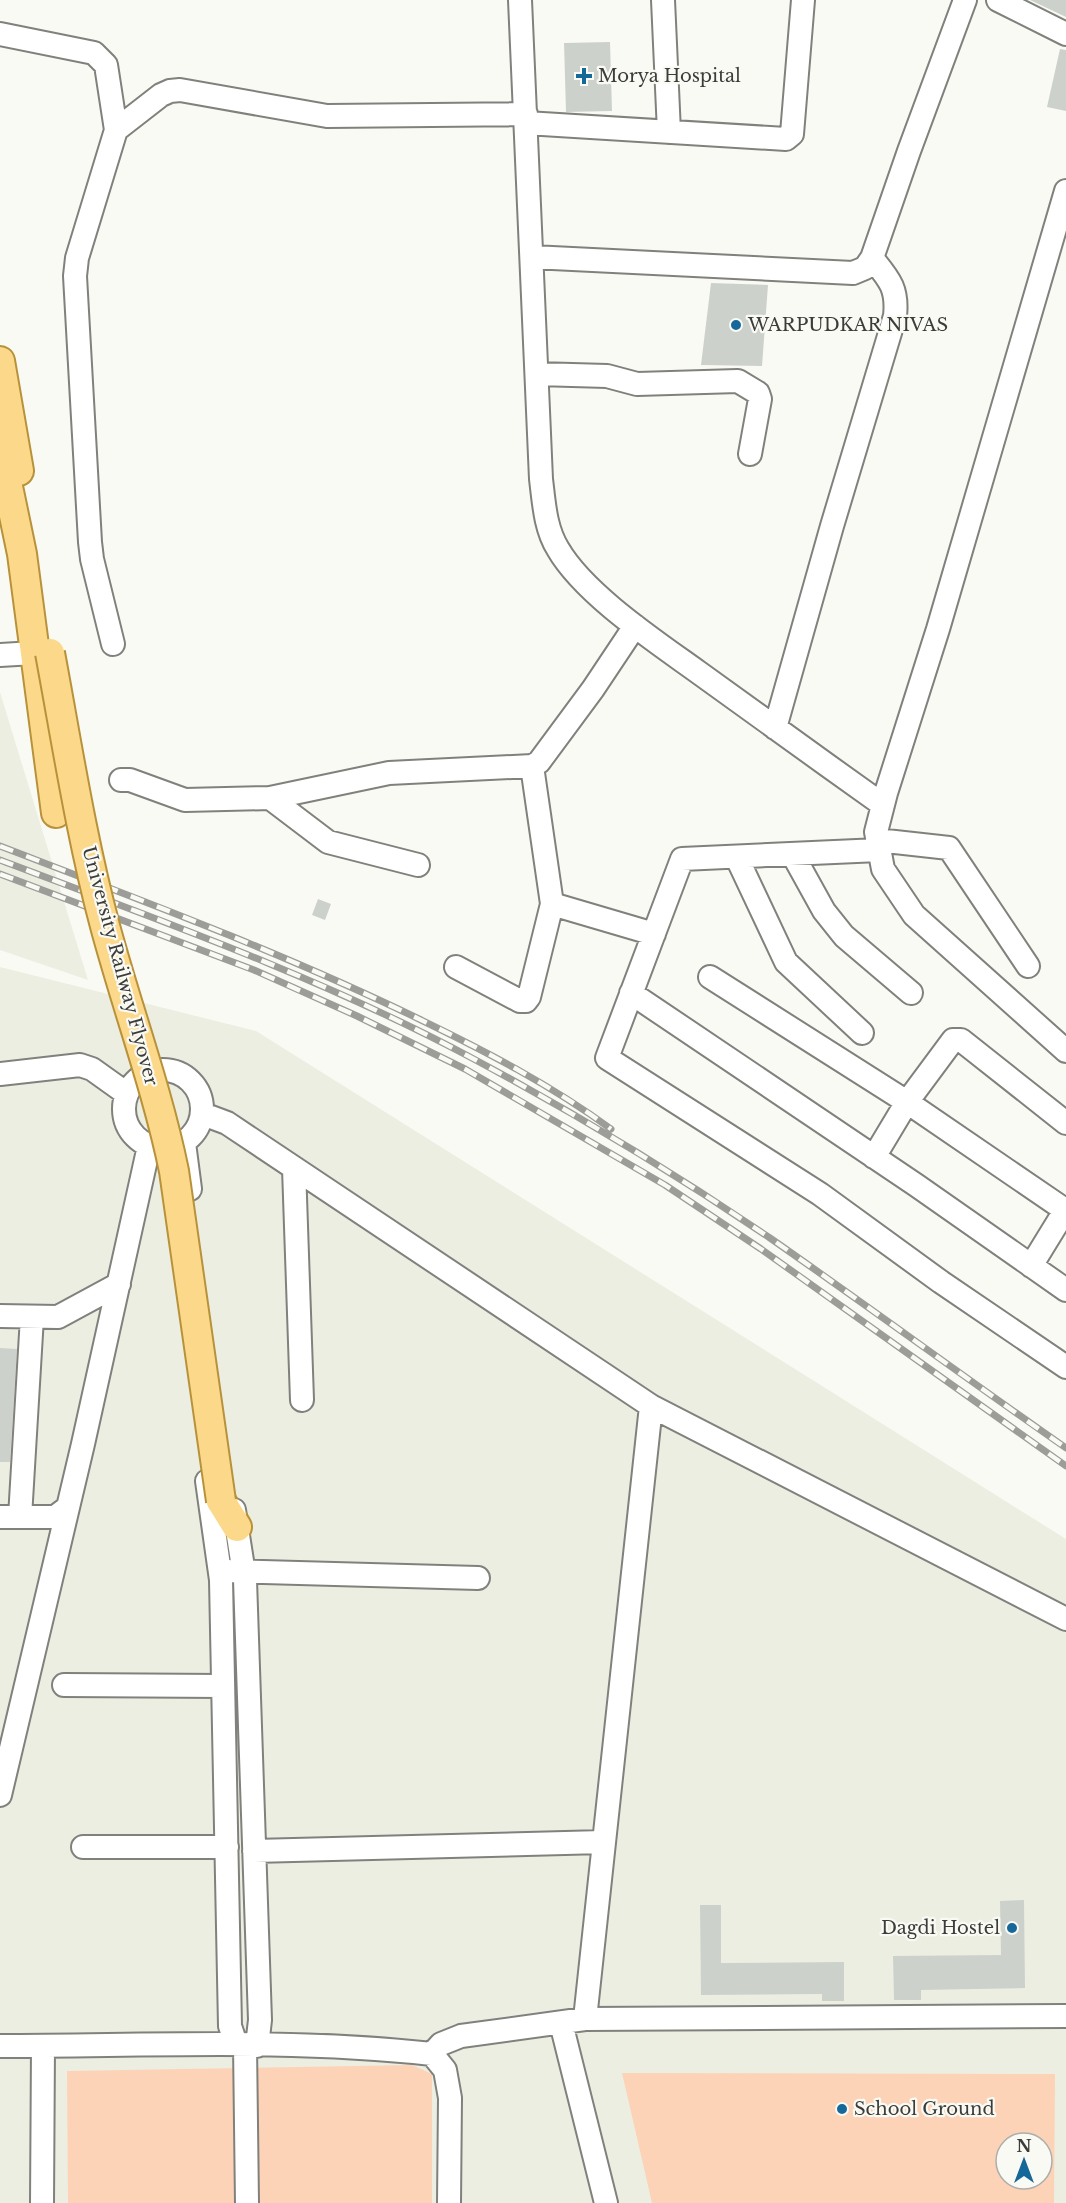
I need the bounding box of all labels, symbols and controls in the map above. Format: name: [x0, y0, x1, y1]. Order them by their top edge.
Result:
place label: Morya Hospital: [598, 65, 741, 87]
marker: Morya Hospital: [575, 67, 593, 85]
place label: WARPUDKAR NIVAS: [747, 314, 948, 336]
marker: WARPUDKAR NIVAS: [729, 318, 743, 332]
street label: University Railway Flyover: [77, 844, 163, 1088]
place label: Dagdi Hostel: [881, 1917, 1000, 1939]
marker: Dagdi Hostel: [1005, 1921, 1019, 1935]
place label: School Ground: [854, 2098, 995, 2120]
marker: School Ground: [835, 2102, 849, 2116]
north arrow: [994, 2131, 1054, 2191]
text: N: [1016, 2136, 1032, 2156]

